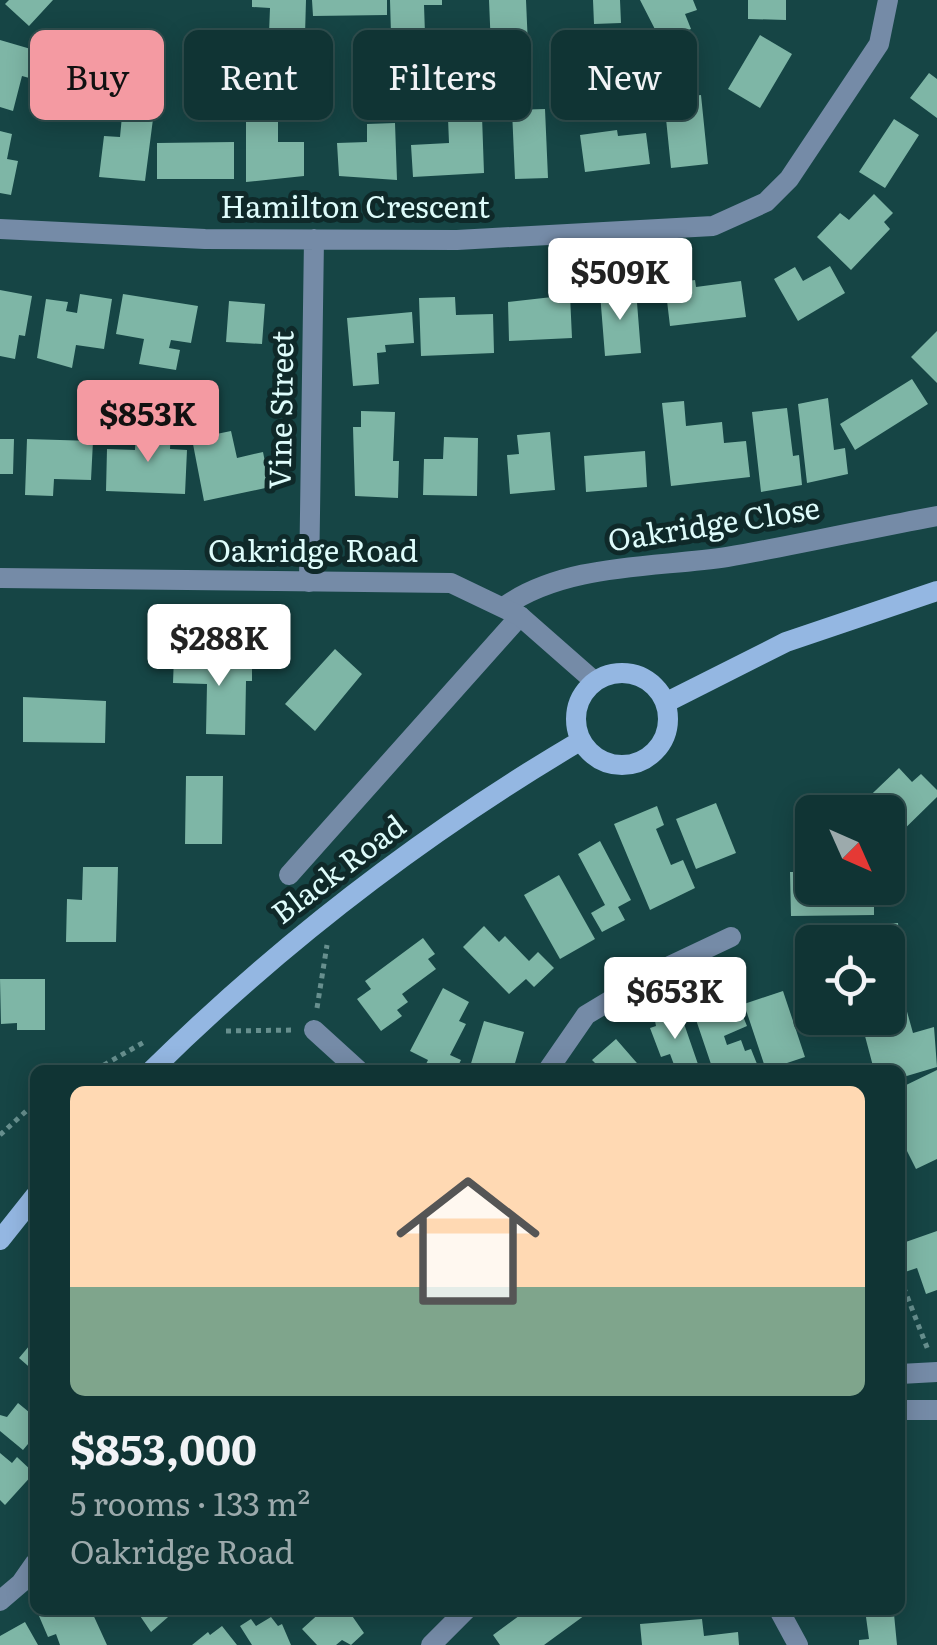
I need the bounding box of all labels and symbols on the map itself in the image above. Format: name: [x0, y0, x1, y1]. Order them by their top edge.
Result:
street label: Hamilton Crescent: [220, 183, 490, 227]
pin: $509K: [550, 238, 690, 323]
street label: Vine Street: [256, 330, 302, 490]
pin: $853K: [78, 380, 218, 465]
street label: Oakridge Close: [604, 484, 823, 561]
street label: Oakridge Road: [208, 527, 418, 571]
pin: $288K: [149, 604, 289, 689]
north arrow: [795, 795, 905, 905]
street label: Black Road: [261, 803, 413, 933]
pin: $653K: [605, 957, 745, 1042]

